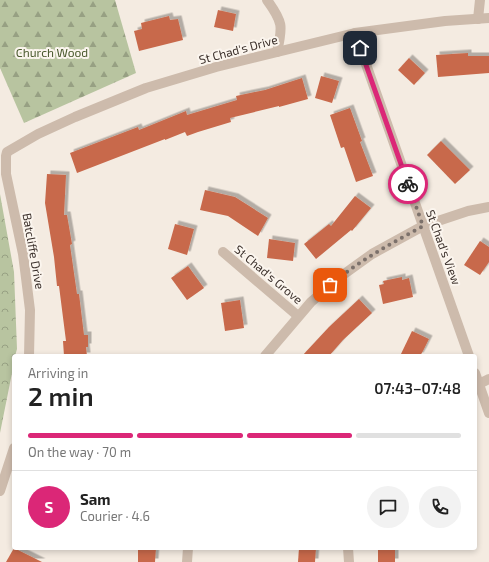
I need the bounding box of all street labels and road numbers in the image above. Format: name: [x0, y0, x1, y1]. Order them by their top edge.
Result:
street label: St Chad's Drive: [197, 32, 279, 66]
street label: St Chad's View: [424, 208, 464, 287]
street label: Batcliffe Drive: [20, 212, 48, 290]
street label: St Chad's Grove: [232, 242, 306, 306]

